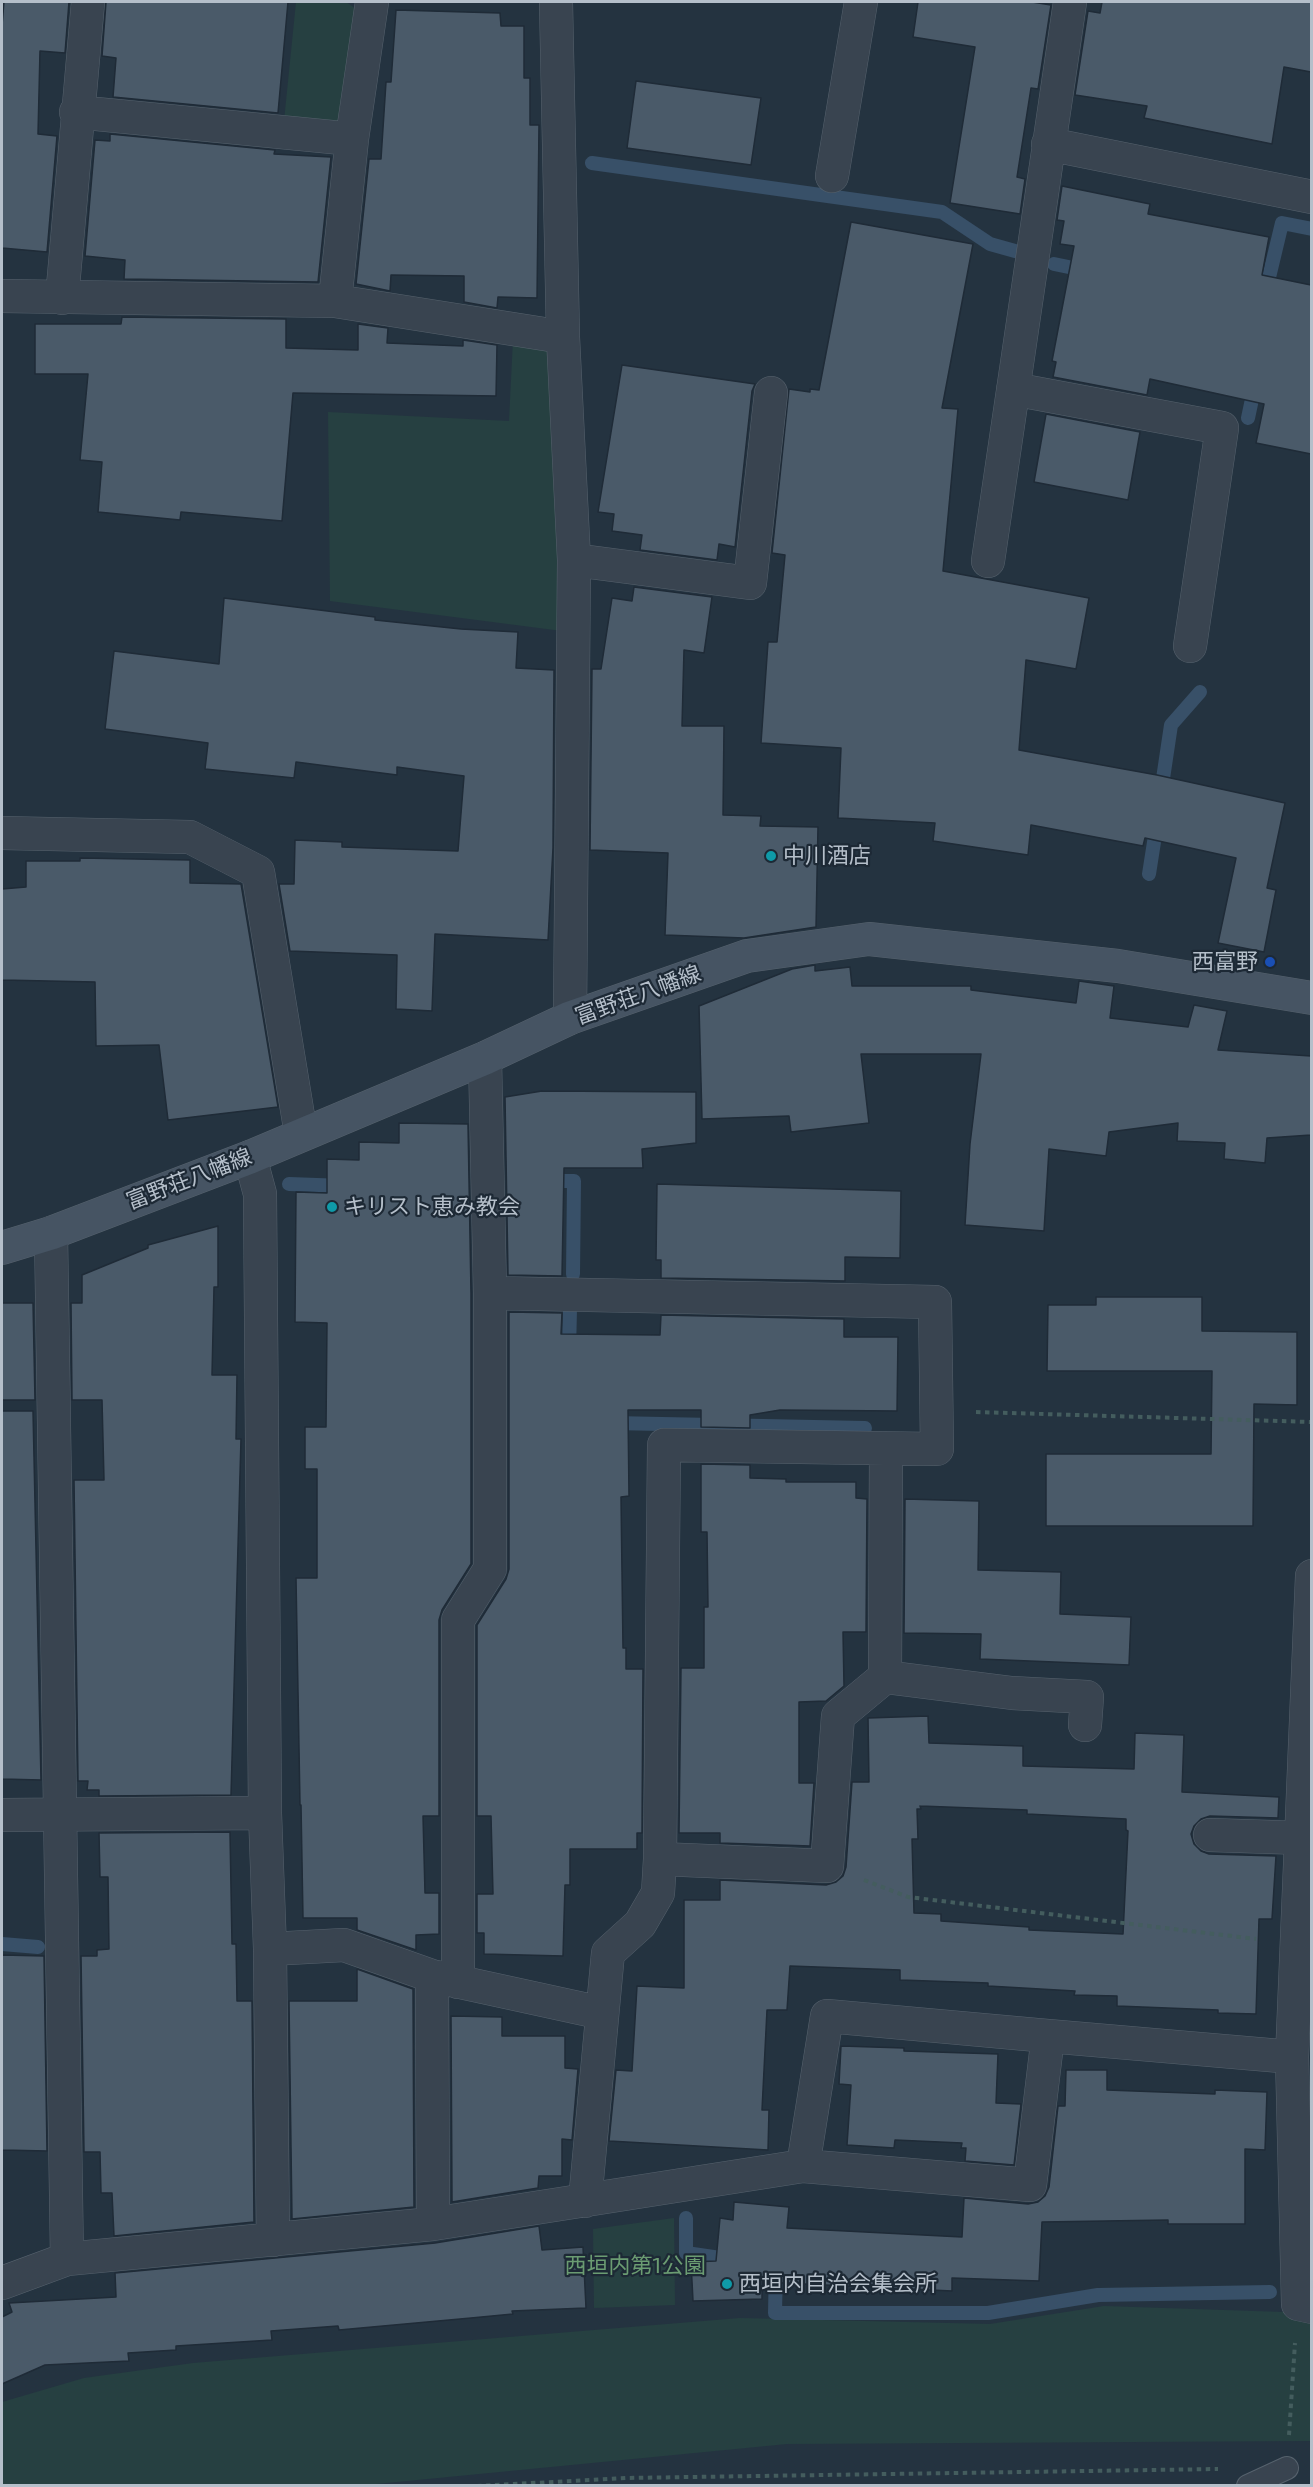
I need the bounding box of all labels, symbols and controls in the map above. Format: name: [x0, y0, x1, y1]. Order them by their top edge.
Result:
place label: 中川酒店: [783, 843, 871, 869]
marker: 中川酒店: [764, 849, 778, 863]
place label: 西富野: [1192, 949, 1258, 975]
marker: 西富野: [1263, 955, 1277, 969]
street label: 富野荘八幡線: [571, 960, 705, 1030]
street label: 富野荘八幡線: [123, 1143, 255, 1215]
place label: キリスト恵み教会: [344, 1194, 520, 1220]
marker: キリスト恵み教会: [325, 1200, 339, 1214]
park label: 西垣内第1公園: [565, 2253, 705, 2279]
place label: 西垣内自治会集会所: [739, 2271, 937, 2297]
marker: 西垣内自治会集会所: [720, 2277, 734, 2291]

